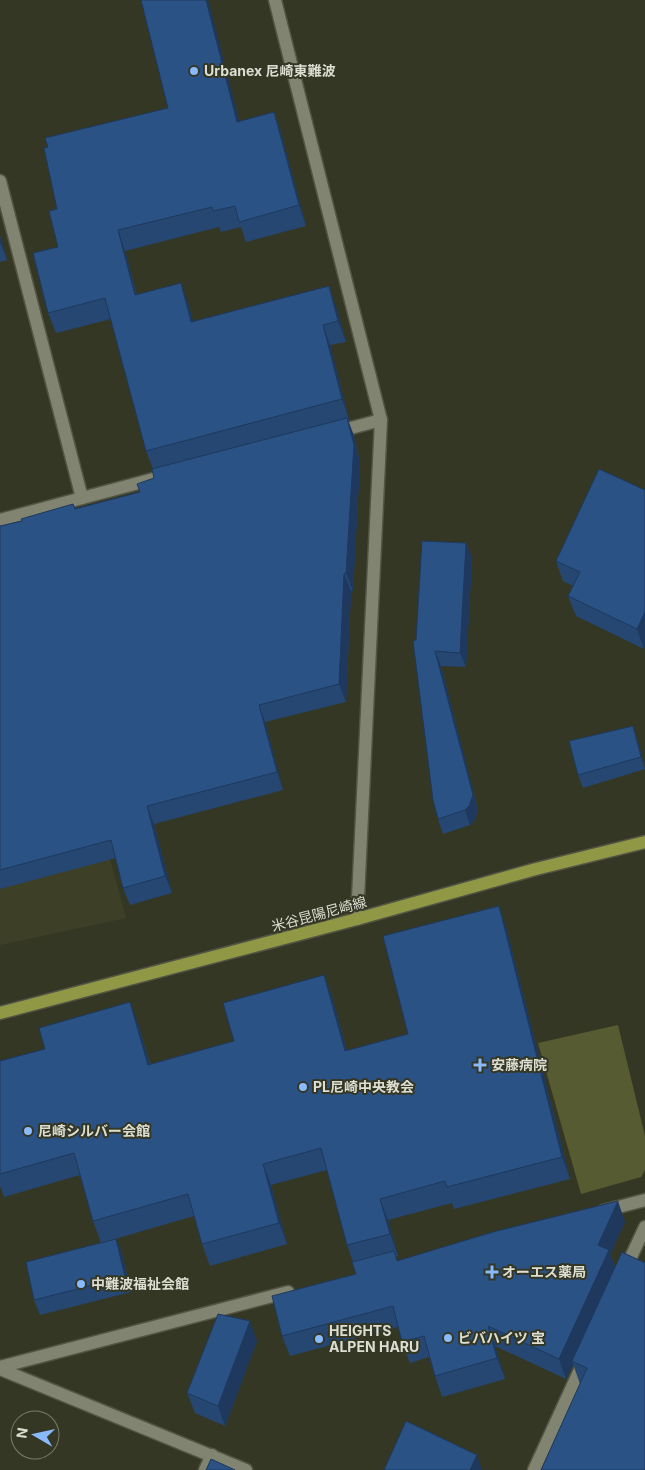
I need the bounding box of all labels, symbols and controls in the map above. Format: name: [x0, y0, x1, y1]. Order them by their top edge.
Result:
place label: Urbanex 尼崎東難波: [204, 62, 335, 79]
marker: Urbanex 尼崎東難波: [188, 65, 200, 77]
street label: 米谷昆陽尼崎線: [269, 893, 368, 934]
place label: 安藤病院: [491, 1056, 547, 1073]
marker: 安藤病院: [473, 1058, 487, 1072]
place label: PL尼崎中央教会: [313, 1078, 414, 1095]
marker: PL尼崎中央教会: [297, 1081, 309, 1093]
place label: 尼崎シルバー会館: [38, 1122, 150, 1139]
marker: 尼崎シルバー会館: [22, 1125, 34, 1137]
place label: オーエス薬局: [502, 1263, 586, 1280]
marker: オーエス薬局: [486, 1266, 498, 1278]
place label: 中難波福祉会館: [91, 1275, 189, 1292]
marker: 中難波福祉会館: [75, 1278, 87, 1290]
place label: HEIGHTS ALPEN HARU: [329, 1322, 419, 1355]
place label: ビバハイツ 宝: [458, 1329, 545, 1346]
marker: ビバハイツ 宝: [442, 1332, 454, 1344]
marker: HEIGHTS ALPEN HARU: [313, 1333, 325, 1345]
north arrow: [10, 1410, 60, 1460]
text: N: [12, 1426, 31, 1439]

